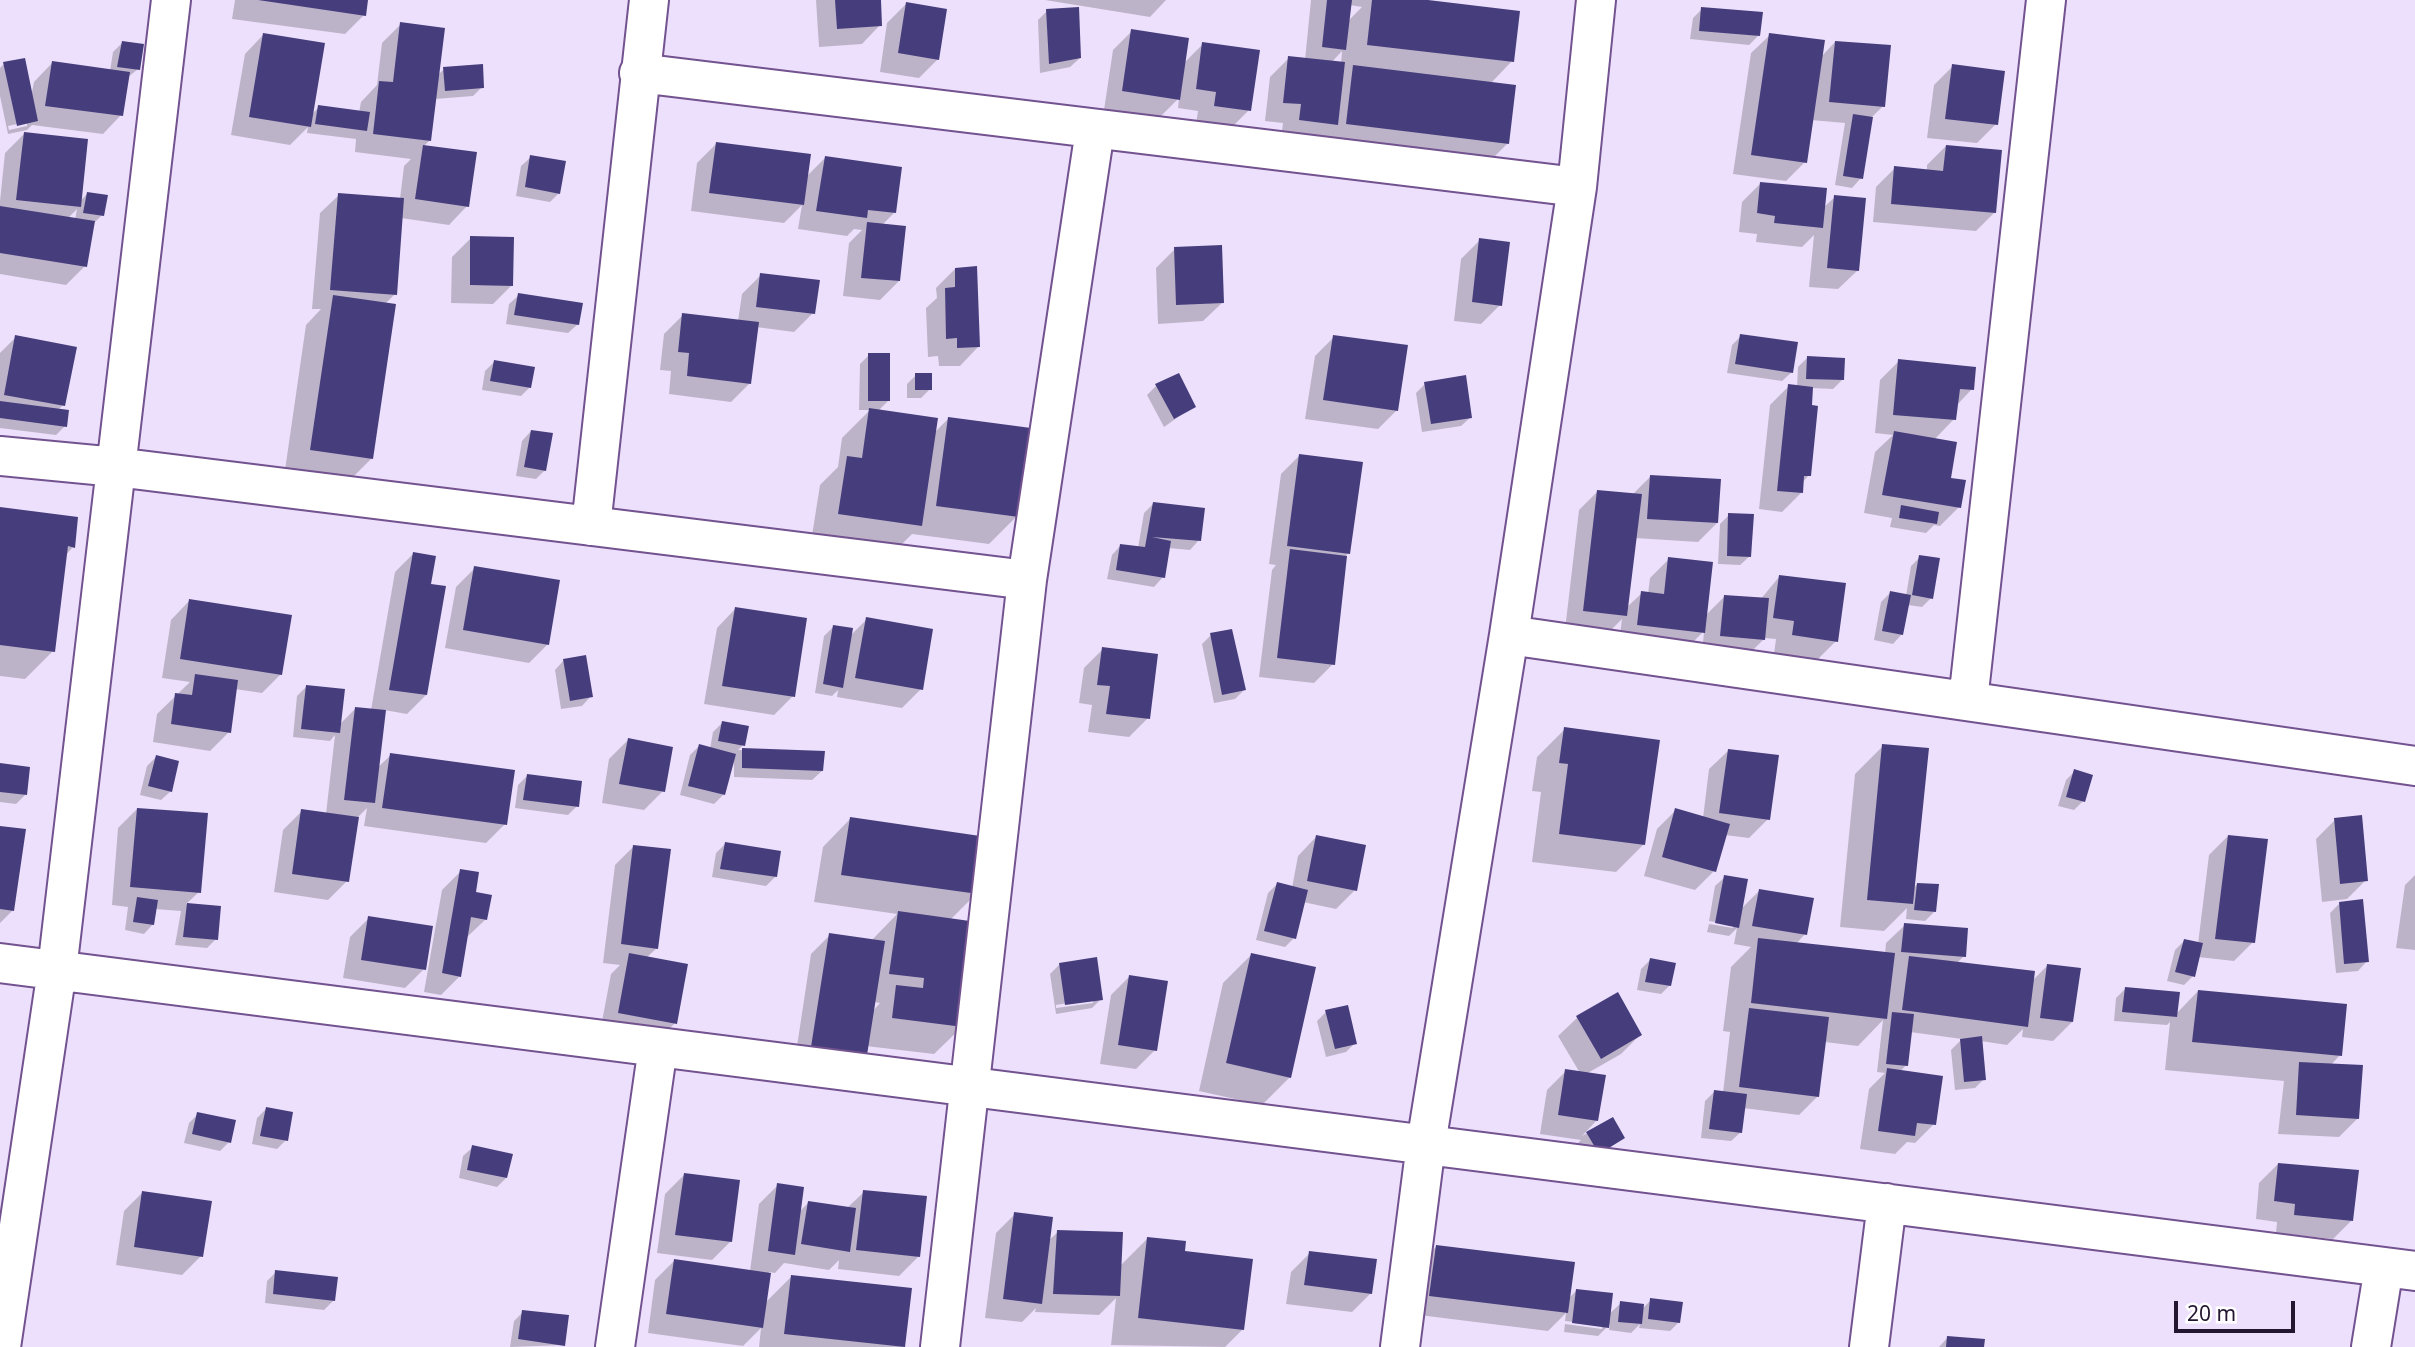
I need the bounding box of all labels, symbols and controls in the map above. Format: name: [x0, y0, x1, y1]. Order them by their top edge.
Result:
scale bar: [2177, 1288, 2298, 1332]
text: 20 m: [2187, 1299, 2236, 1327]

